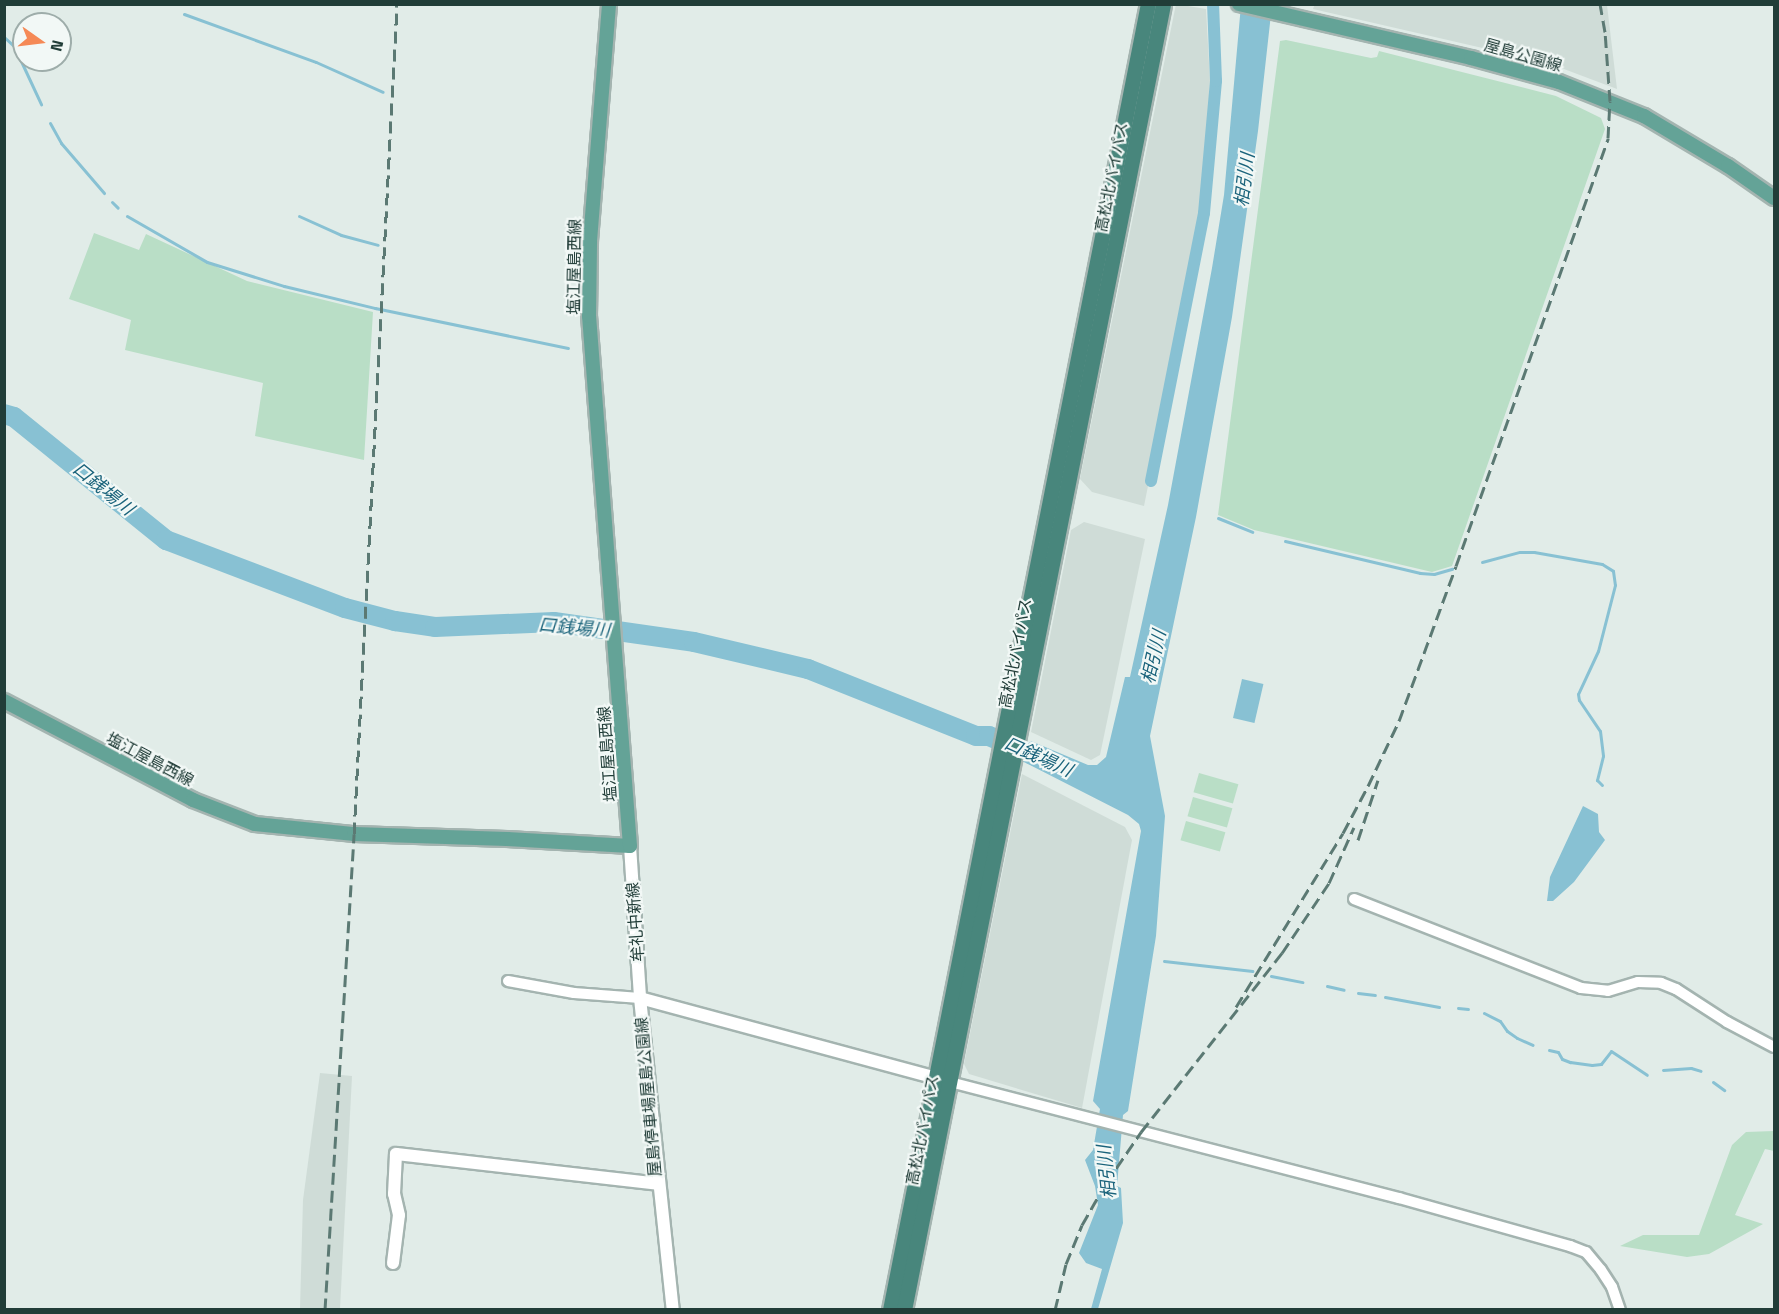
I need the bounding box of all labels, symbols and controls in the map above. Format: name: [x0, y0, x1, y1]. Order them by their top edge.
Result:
north arrow: [12, 12, 72, 72]
street label: 屋島公園線: [1482, 35, 1564, 75]
text: N: [45, 38, 71, 54]
street label: 高松北バイパス: [1091, 120, 1131, 234]
water label: 相引川: [1231, 152, 1259, 208]
street label: 塩江屋島西線: [564, 219, 584, 315]
water label: 口銭場川: [68, 458, 138, 520]
street label: 高松北バイパス: [995, 596, 1035, 710]
water label: 口銭場川: [537, 614, 611, 642]
water label: 相引川: [1137, 628, 1171, 686]
street label: 塩江屋島西線: [594, 705, 620, 803]
street label: 塩江屋島西線: [103, 728, 197, 790]
water label: 口銭場川: [1001, 732, 1075, 782]
street label: 牟礼中新線: [623, 881, 647, 963]
street label: 屋島停車場屋島公園線: [631, 1016, 665, 1178]
street label: 高松北バイパス: [902, 1073, 942, 1187]
water label: 相引川: [1093, 1144, 1121, 1200]

